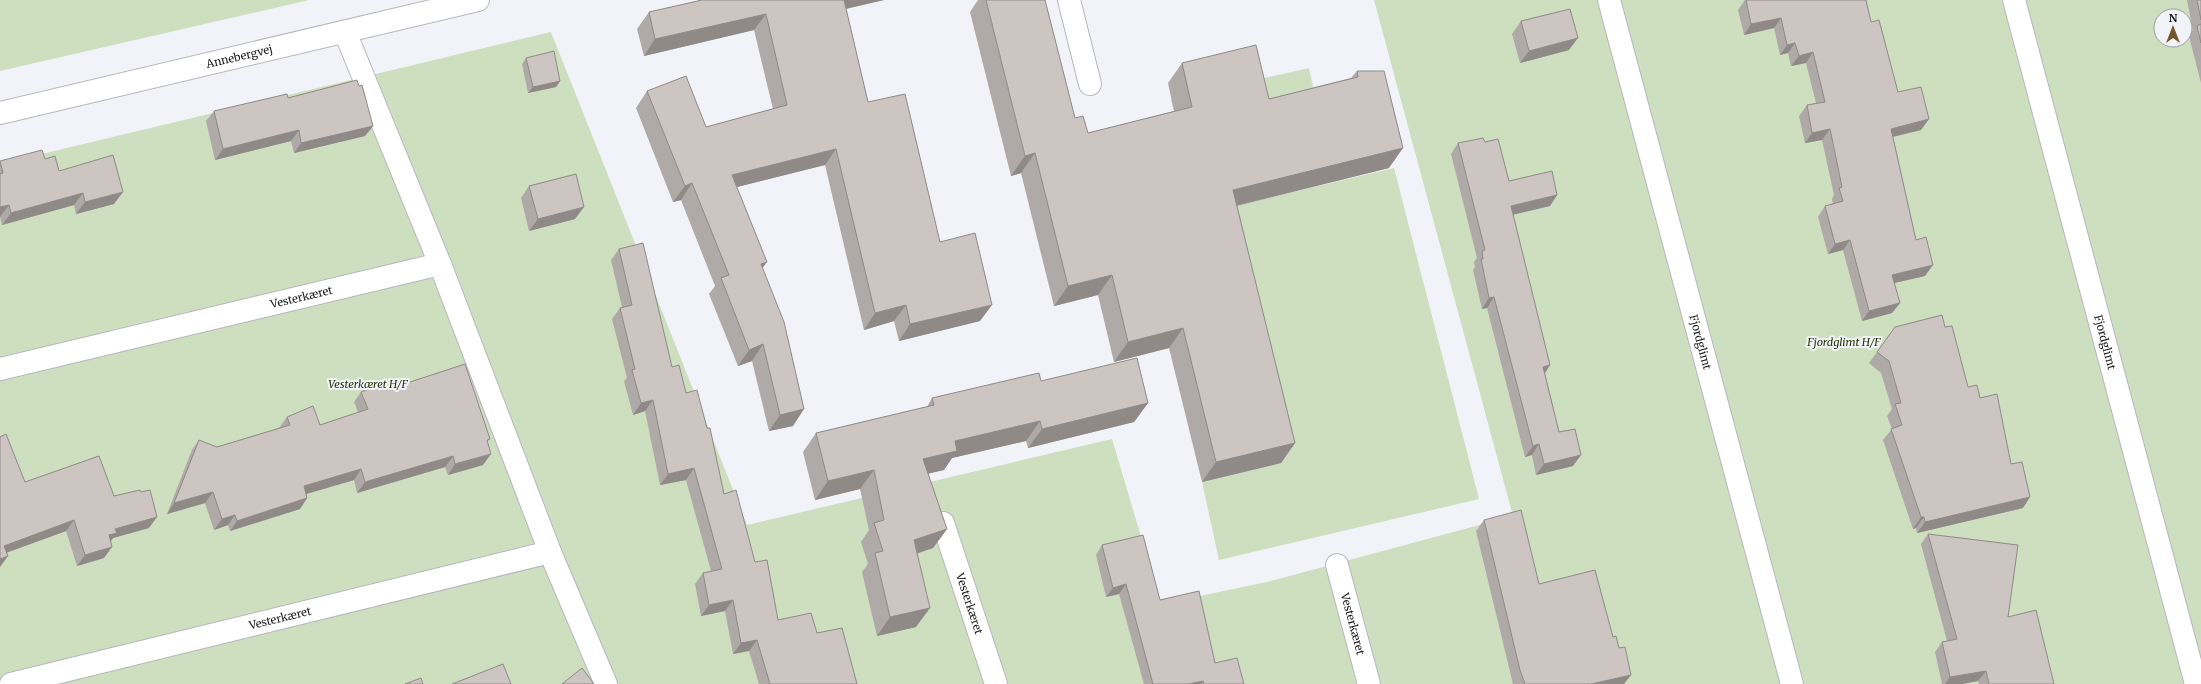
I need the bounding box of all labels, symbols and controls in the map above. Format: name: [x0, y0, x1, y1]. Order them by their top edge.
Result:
north arrow: [2153, 8, 2193, 48]
text: N: [2169, 11, 2178, 25]
street label: Annebergvej: [204, 42, 274, 71]
street label: Vesterkæret: [268, 283, 335, 311]
street label: Fjordglimt: [1686, 313, 1715, 372]
street label: Fjordglimt: [2091, 313, 2119, 372]
park label: Fjordglimt H/F: [1806, 335, 1881, 349]
park label: Vesterkæret H/F: [328, 377, 408, 391]
street label: Vesterkæret: [953, 570, 986, 637]
street label: Vesterkæret: [1338, 590, 1368, 657]
street label: Vesterkæret: [247, 604, 313, 633]

